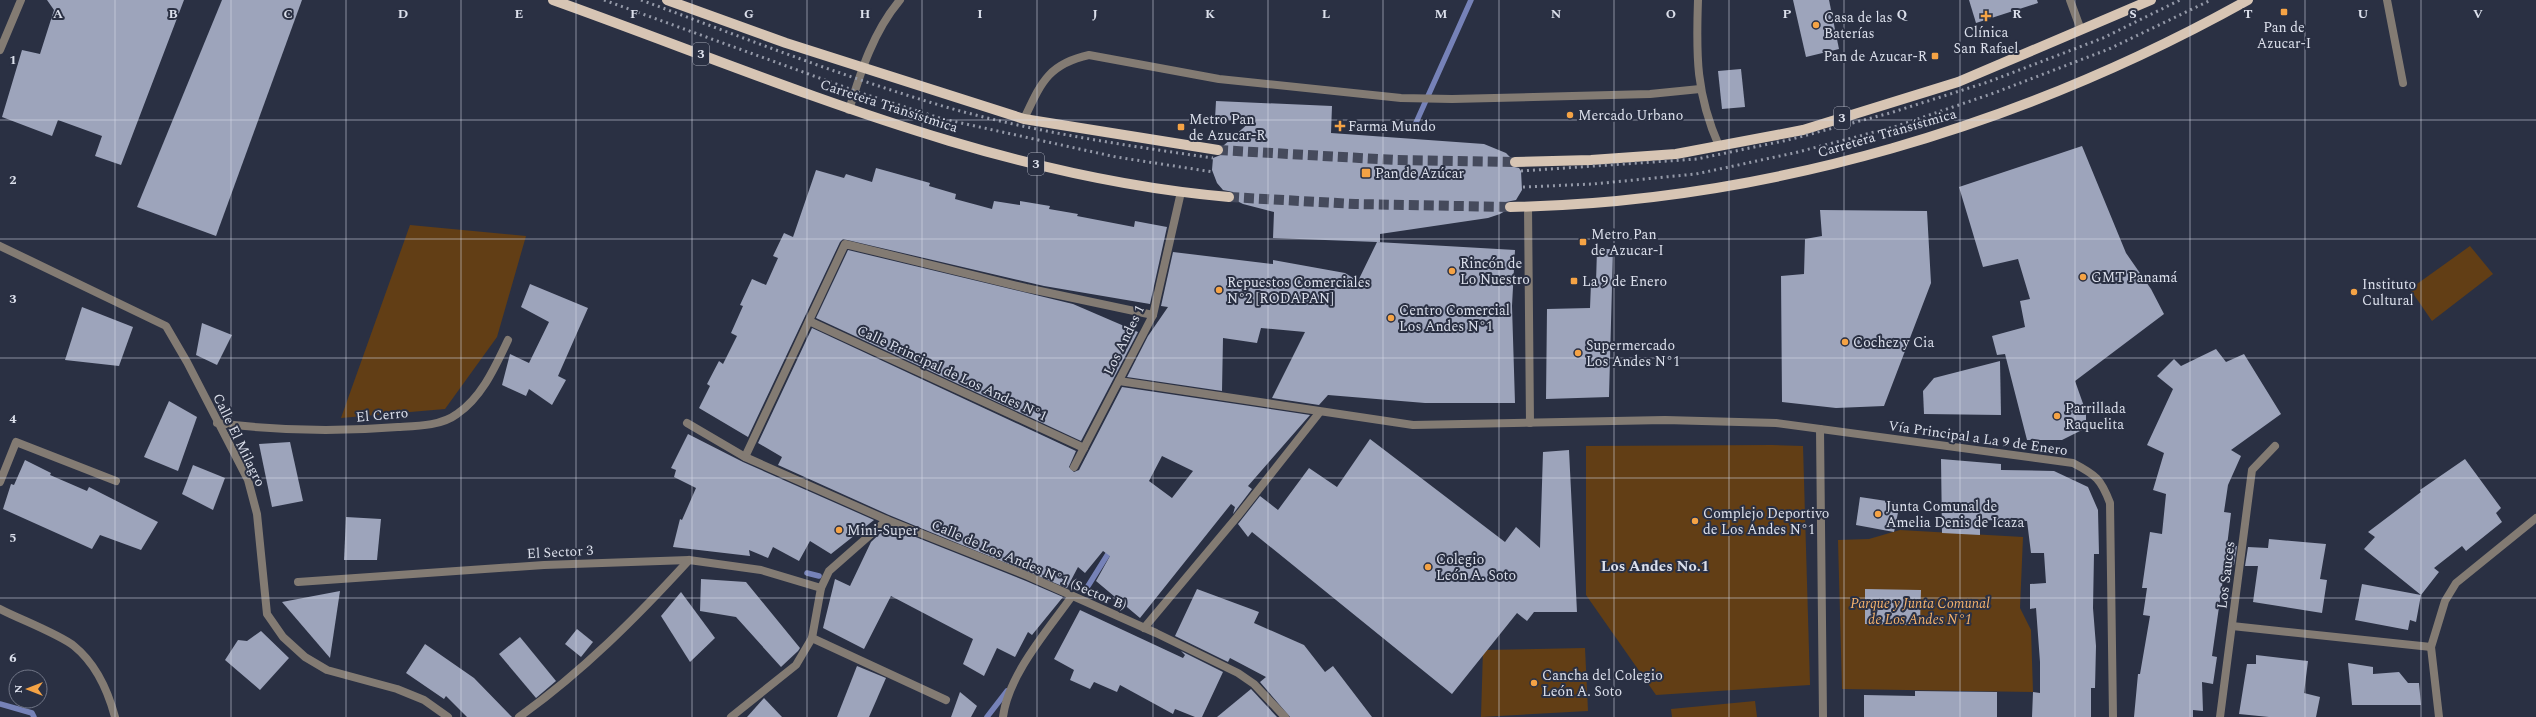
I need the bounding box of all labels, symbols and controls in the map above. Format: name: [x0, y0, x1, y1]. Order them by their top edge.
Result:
text: A: [53, 4, 63, 24]
text: B: [168, 4, 178, 24]
text: C: [283, 4, 293, 24]
text: D: [398, 4, 408, 24]
text: E: [515, 4, 524, 24]
text: F: [630, 4, 638, 24]
text: G: [744, 4, 754, 24]
text: H: [860, 4, 871, 24]
text: I: [977, 4, 983, 24]
text: J: [1092, 4, 1098, 24]
text: K: [1205, 4, 1215, 24]
text: L: [1322, 4, 1330, 24]
text: M: [1435, 4, 1448, 24]
text: N: [1551, 4, 1562, 24]
text: O: [1666, 4, 1676, 24]
text: P: [1783, 4, 1792, 24]
text: Q: [1897, 4, 1908, 24]
text: R: [2012, 4, 2022, 24]
text: S: [2129, 4, 2137, 24]
text: T: [2243, 4, 2253, 24]
text: U: [2358, 4, 2369, 24]
text: V: [2473, 4, 2483, 24]
place label: Casa de las Baterías: [1824, 7, 1893, 44]
marker: Pan de Azucar-I: [2279, 7, 2289, 17]
marker: Clínica San Rafael: [1980, 10, 1992, 22]
place label: Pan de Azucar-I: [2257, 17, 2311, 54]
marker: Casa de las Baterías: [1811, 20, 1821, 30]
place label: Clínica San Rafael: [1954, 22, 2018, 59]
road number: 3: [693, 43, 709, 65]
place label: Pan de Azucar-R: [1823, 46, 1928, 67]
text: 1: [9, 50, 17, 70]
marker: Pan de Azucar-R: [1930, 51, 1940, 61]
street label: Carretera Transístmica: [817, 74, 961, 138]
street label: Carretera Transístmica: [1815, 103, 1959, 163]
place label: Mercado Urbano: [1578, 105, 1683, 126]
road number: 3: [1834, 107, 1850, 129]
place label: Metro Pan de Azucar-R: [1189, 109, 1266, 146]
marker: Mercado Urbano: [1565, 110, 1575, 120]
place label: Farma Mundo: [1348, 116, 1436, 137]
marker: Farma Mundo: [1335, 121, 1345, 131]
marker: Metro Pan de Azucar-R: [1176, 122, 1186, 132]
road number: 3: [1028, 153, 1044, 175]
place label: Pan de Azúcar: [1375, 163, 1465, 184]
marker: Pan de Azúcar: [1360, 167, 1372, 179]
text: 2: [9, 170, 17, 190]
place label: Metro Pan de Azucar-I: [1591, 224, 1664, 261]
marker: Metro Pan de Azucar-I: [1578, 237, 1588, 247]
place label: Rincón de Lo Nuestro: [1460, 253, 1530, 290]
marker: Rincón de Lo Nuestro: [1447, 266, 1457, 276]
place label: GMT Panamá: [2091, 267, 2178, 288]
place label: La 9 de Enero: [1582, 271, 1667, 292]
place label: Repuestos Comerciales N°2 [RODAPAN]: [1227, 272, 1370, 309]
marker: GMT Panamá: [2078, 272, 2088, 282]
place label: Instituto Cultural: [2362, 274, 2416, 311]
marker: La 9 de Enero: [1569, 276, 1579, 286]
marker: Repuestos Comerciales N°2 [RODAPAN]: [1214, 285, 1224, 295]
marker: Instituto Cultural: [2349, 287, 2359, 297]
text: 3: [9, 289, 17, 309]
place label: Centro Comercial Los Andes N°1: [1399, 300, 1510, 337]
street label: Los Andes 1: [1098, 301, 1150, 379]
marker: Centro Comercial Los Andes N°1: [1386, 313, 1396, 323]
street label: Calle Principal de Los Andes N°1: [853, 320, 1051, 426]
place label: Cochez y Cia: [1853, 332, 1934, 353]
place label: Supermercado Los Andes N°1: [1586, 335, 1680, 372]
marker: Cochez y Cia: [1840, 337, 1850, 347]
marker: Supermercado Los Andes N°1: [1573, 348, 1583, 358]
street label: Calle El Milagro: [207, 390, 271, 490]
place label: Parrillada Raquelita: [2065, 398, 2126, 435]
street label: El Cerro: [355, 402, 409, 428]
text: 4: [9, 409, 17, 429]
marker: Parrillada Raquelita: [2052, 411, 2062, 421]
street label: Vía Principal a La 9 de Enero: [1887, 415, 2069, 461]
place label: Junta Comunal de Amelia Denis de Icaza: [1886, 496, 2025, 533]
place label: Complejo Deportivo de Los Andes N°1: [1703, 503, 1829, 540]
marker: Junta Comunal de Amelia Denis de Icaza: [1873, 509, 1883, 519]
street label: Calle de Los Andes N°1 (Sector B): [928, 514, 1130, 616]
marker: Complejo Deportivo de Los Andes N°1: [1690, 516, 1700, 526]
place label: Mini-Super: [847, 520, 919, 541]
marker: Mini-Super: [834, 525, 844, 535]
text: 5: [9, 528, 17, 548]
street label: El Sector 3: [526, 540, 594, 564]
street label: Los Sauces: [2211, 540, 2241, 610]
place label: Colegio León A. Soto: [1436, 549, 1516, 586]
district label: Los Andes No.1: [1601, 555, 1709, 578]
marker: Colegio León A. Soto: [1423, 562, 1433, 572]
park label: Parque y Junta Comunal de Los Andes N°1: [1850, 593, 1990, 630]
text: 6: [9, 648, 17, 668]
place label: Cancha del Colegio León A. Soto: [1542, 665, 1663, 702]
north arrow: [8, 669, 48, 709]
marker: Cancha del Colegio León A. Soto: [1529, 678, 1539, 688]
text: N: [10, 684, 27, 693]

